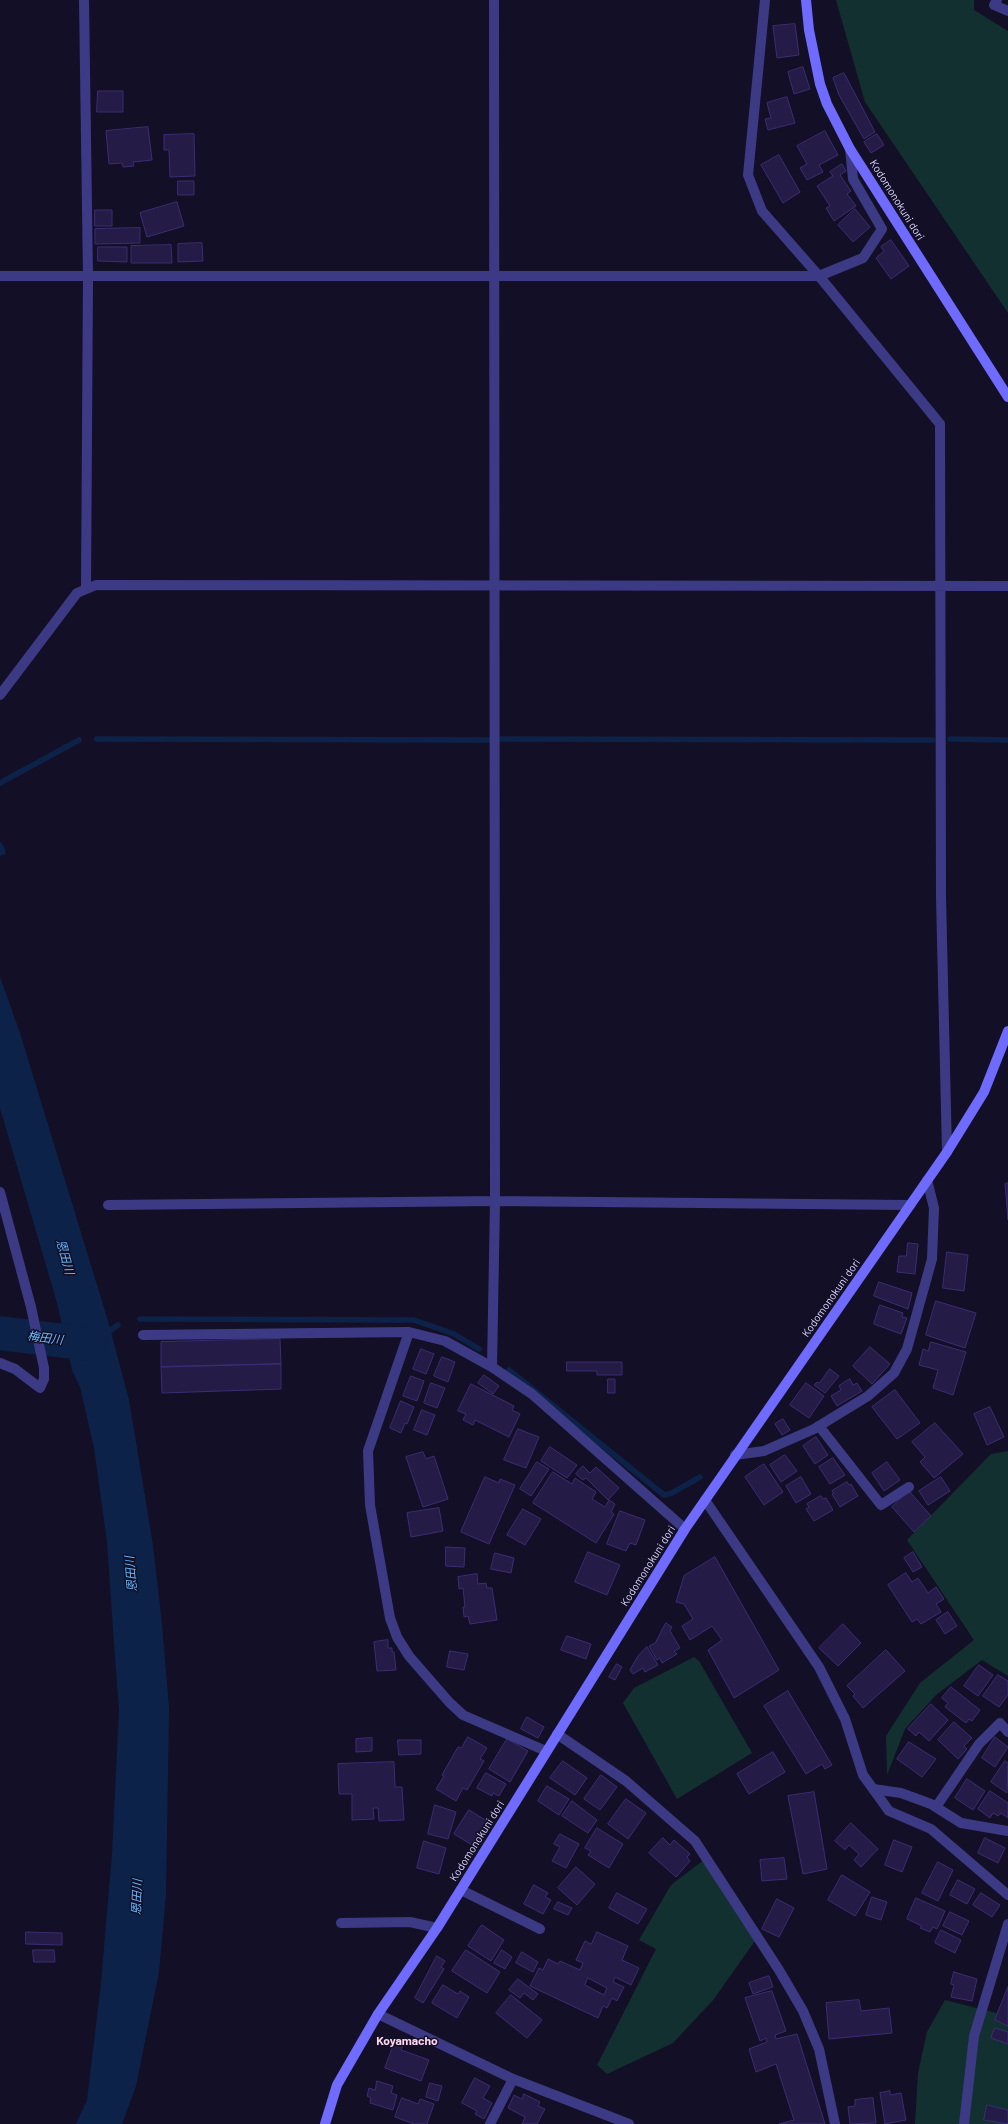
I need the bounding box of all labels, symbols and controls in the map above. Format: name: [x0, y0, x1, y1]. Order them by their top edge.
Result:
street label: Kodomonokuni dori: [867, 157, 927, 243]
water label: 恩田川: [53, 1238, 77, 1276]
street label: Kodomonokuni dori: [799, 1256, 863, 1340]
water label: 梅田川: [26, 1329, 64, 1347]
street label: Kodomonokuni dori: [618, 1523, 678, 1609]
water label: 恩田川: [122, 1555, 140, 1593]
street label: Kodomonokuni dori: [447, 1798, 507, 1884]
water label: 恩田川: [129, 1879, 145, 1915]
district label: Koyamacho: [376, 2034, 438, 2048]

